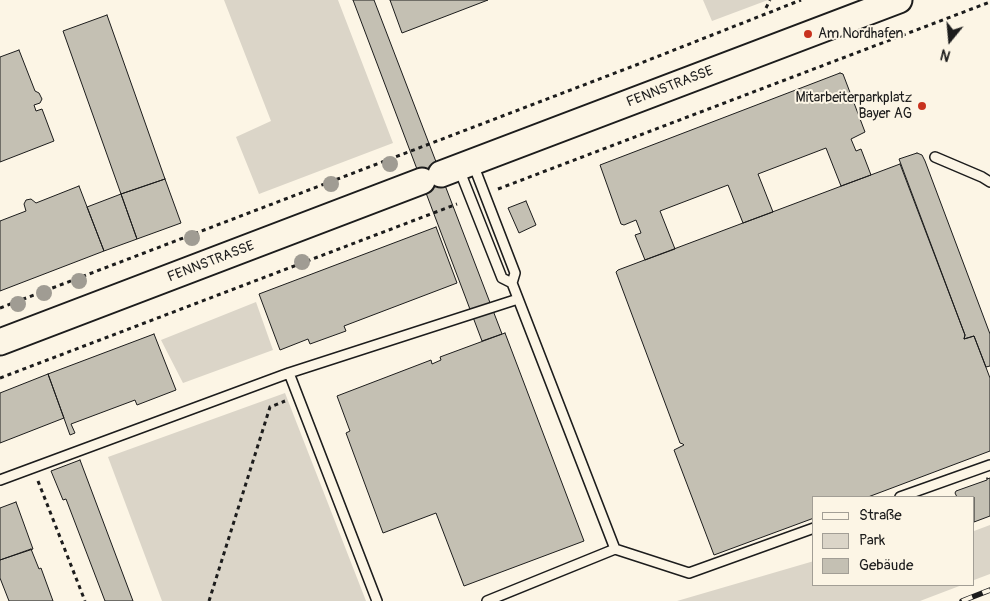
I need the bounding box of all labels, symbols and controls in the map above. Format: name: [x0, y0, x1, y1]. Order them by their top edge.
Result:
north arrow: [925, 15, 975, 65]
place label: Am Nordhafen: [818, 26, 903, 42]
marker: Am Nordhafen: [802, 28, 814, 40]
text: N: [938, 45, 952, 64]
street label: FENNSTRASSE: [624, 63, 716, 111]
place label: Mitarbeiterparkplatz Bayer AG: [796, 90, 912, 122]
marker: Mitarbeiterparkplatz Bayer AG: [916, 100, 928, 112]
street label: FENNSTRASSE: [165, 238, 257, 286]
legend: [812, 496, 975, 586]
text: Straße: [859, 506, 902, 525]
text: Park: [859, 531, 885, 550]
text: Gebäude: [859, 556, 913, 575]

